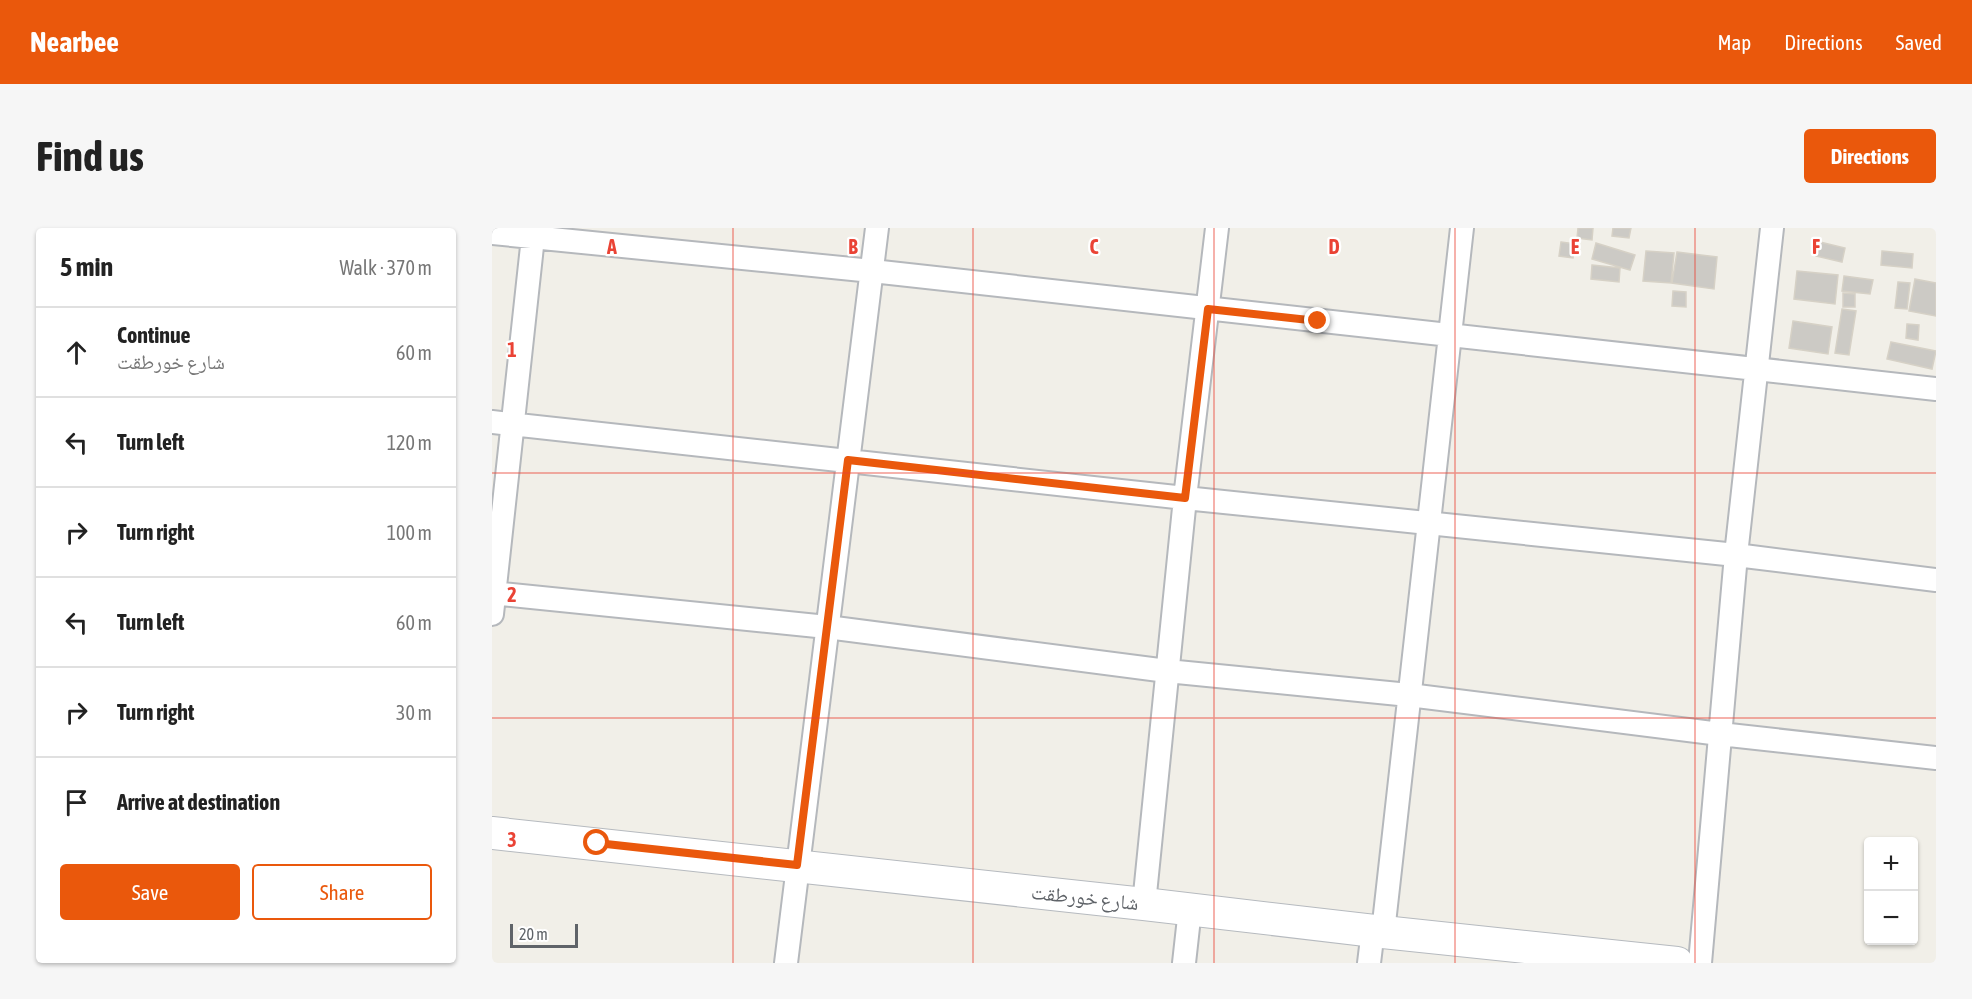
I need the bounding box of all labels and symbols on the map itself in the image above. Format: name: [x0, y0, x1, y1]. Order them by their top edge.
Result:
text: A: [606, 235, 617, 258]
text: B: [848, 235, 858, 258]
text: C: [1090, 235, 1099, 258]
text: D: [1328, 235, 1340, 258]
text: E: [1571, 235, 1580, 258]
text: F: [1812, 235, 1820, 258]
route end: [1304, 307, 1330, 333]
text: 1: [507, 338, 517, 361]
text: 2: [507, 583, 517, 606]
text: 3: [507, 828, 517, 851]
route start: [583, 829, 609, 855]
street label: شارع خورطقت: [1030, 880, 1140, 916]
scale bar: [510, 921, 578, 948]

